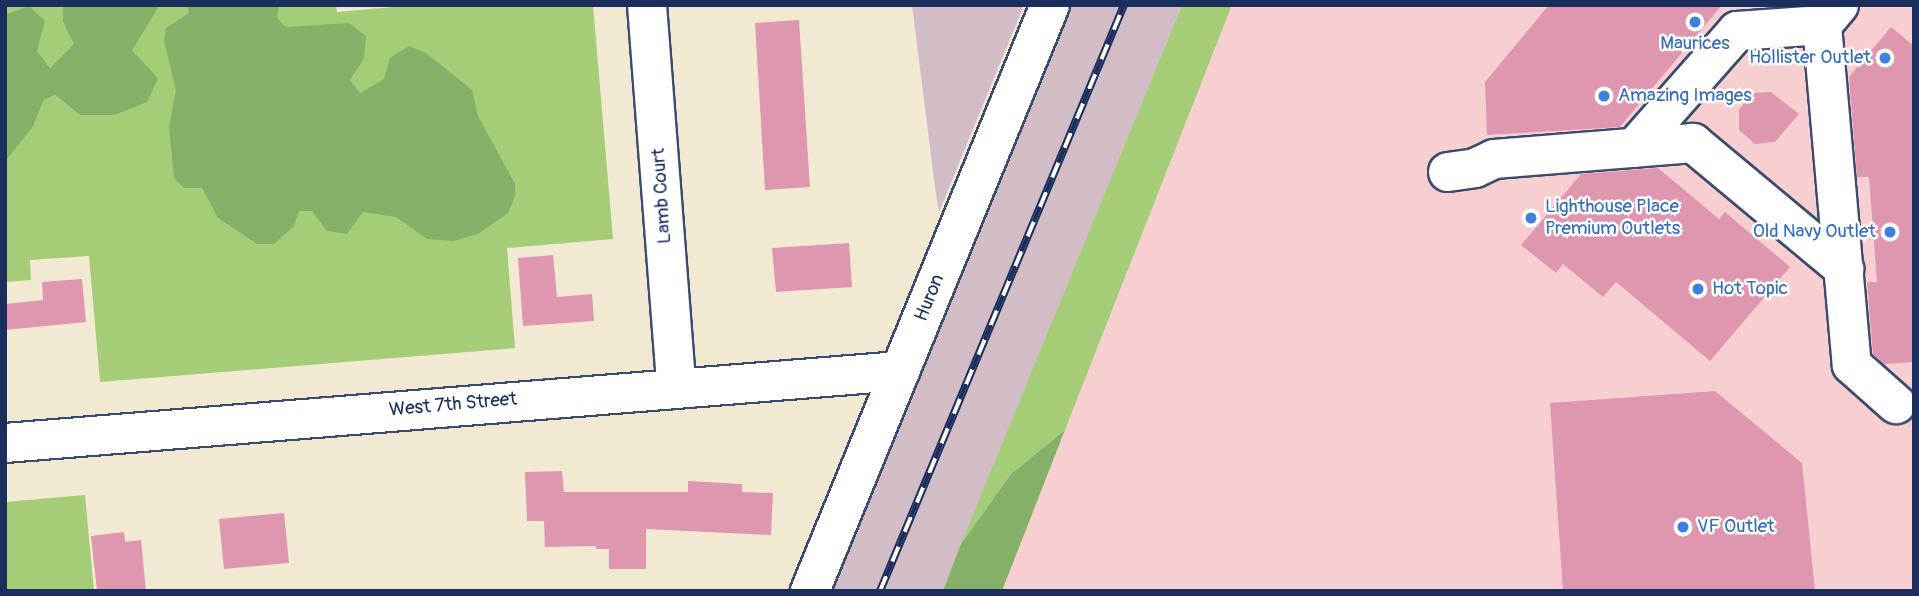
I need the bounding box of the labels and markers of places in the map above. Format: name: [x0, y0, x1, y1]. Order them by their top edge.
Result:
marker: Maurices: [1687, 14, 1703, 30]
place label: Maurices: [1660, 33, 1730, 55]
place label: Hollister Outlet: [1749, 47, 1871, 69]
marker: Hollister Outlet: [1877, 50, 1893, 66]
place label: Amazing Images: [1618, 85, 1752, 107]
marker: Amazing Images: [1596, 88, 1612, 104]
place label: Lighthouse Place Premium Outlets: [1545, 196, 1680, 240]
marker: Lighthouse Place Premium Outlets: [1523, 210, 1539, 226]
place label: Old Navy Outlet: [1753, 221, 1876, 243]
marker: Old Navy Outlet: [1882, 224, 1898, 240]
place label: Hot Topic: [1712, 278, 1788, 300]
marker: Hot Topic: [1690, 281, 1706, 297]
place label: VF Outlet: [1697, 516, 1775, 538]
marker: VF Outlet: [1675, 519, 1691, 535]

